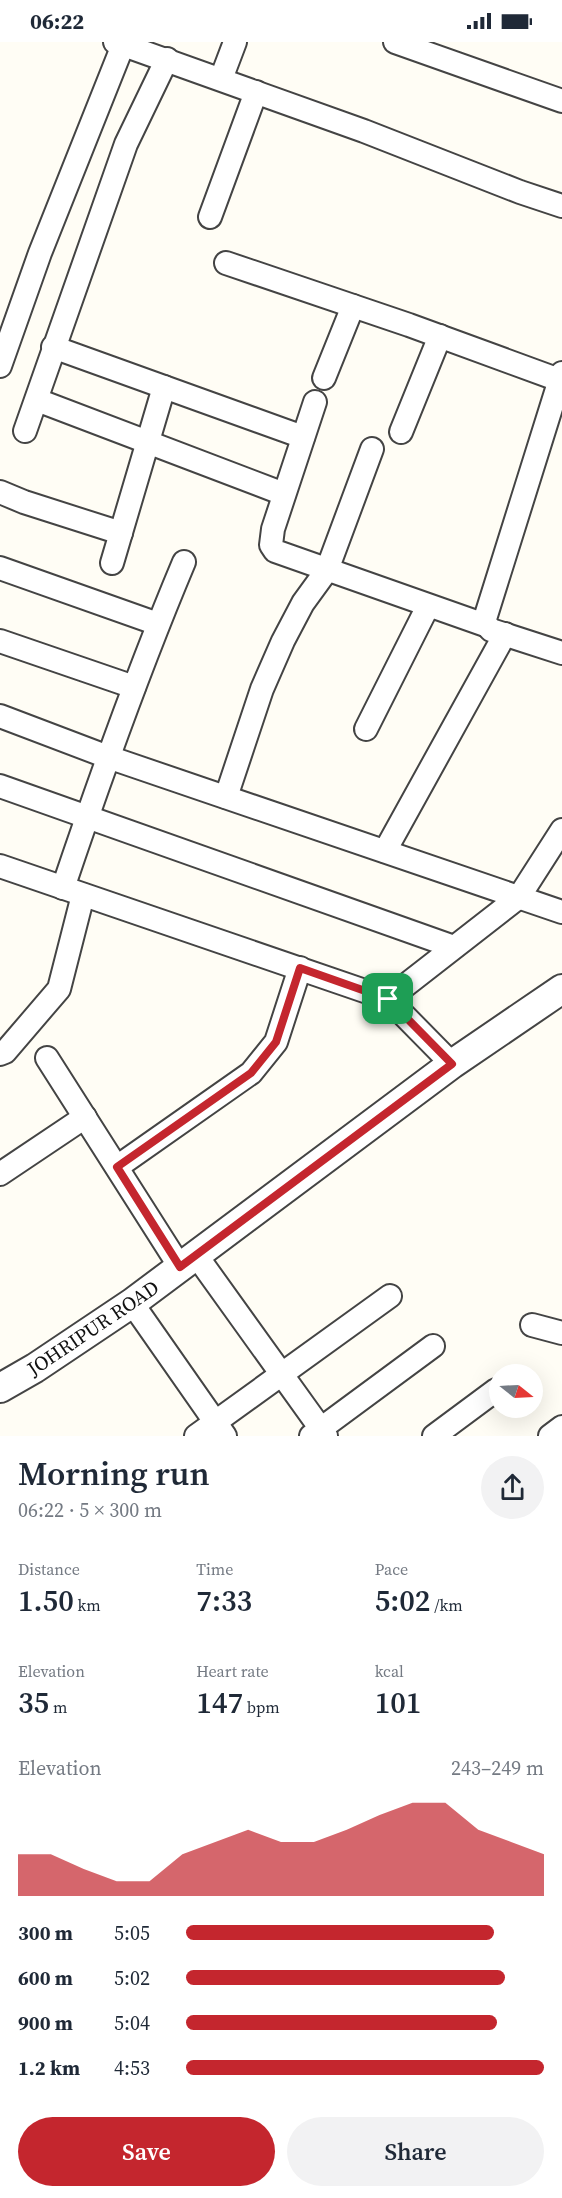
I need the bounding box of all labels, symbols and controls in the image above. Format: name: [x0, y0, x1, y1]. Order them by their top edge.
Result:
text: 06:22: [30, 6, 84, 36]
pin: [362, 973, 413, 1024]
icon: arrive: [371, 982, 404, 1015]
street label: JOHRIPUR ROAD: [21, 1273, 164, 1383]
north arrow: [489, 1364, 543, 1418]
map controls: [489, 1364, 543, 1418]
text: Morning run: [18, 1451, 210, 1496]
button: share: [481, 1456, 544, 1519]
text: 06:22 · 5 × 300 m: [18, 1496, 162, 1524]
text: Distance: [18, 1558, 80, 1580]
text: Time: [196, 1558, 233, 1580]
text: Pace: [375, 1558, 408, 1580]
text: 1.50: [18, 1580, 74, 1621]
text: 7:33: [196, 1580, 252, 1621]
text: 5:02: [375, 1580, 430, 1621]
text: km: [74, 1594, 101, 1616]
text: /km: [430, 1594, 463, 1616]
text: Elevation: [18, 1660, 85, 1682]
text: Heart rate: [196, 1660, 269, 1682]
text: kcal: [375, 1660, 404, 1682]
text: 35: [18, 1682, 49, 1723]
text: 147: [196, 1682, 243, 1723]
text: 101: [375, 1682, 421, 1723]
text: m: [49, 1696, 67, 1718]
text: bpm: [243, 1696, 280, 1718]
text: Elevation: [18, 1754, 102, 1782]
text: 243–249 m: [451, 1754, 544, 1782]
text: 300 m: [18, 1919, 73, 1947]
text: 5:05: [114, 1919, 150, 1947]
text: 600 m: [18, 1964, 73, 1992]
text: 5:02: [114, 1964, 150, 1992]
text: 900 m: [18, 2009, 73, 2037]
text: 5:04: [114, 2009, 150, 2037]
text: 1.2 km: [18, 2054, 80, 2082]
text: 4:53: [114, 2054, 150, 2082]
button: Save: [18, 2117, 275, 2186]
button: Share: [287, 2117, 544, 2186]

